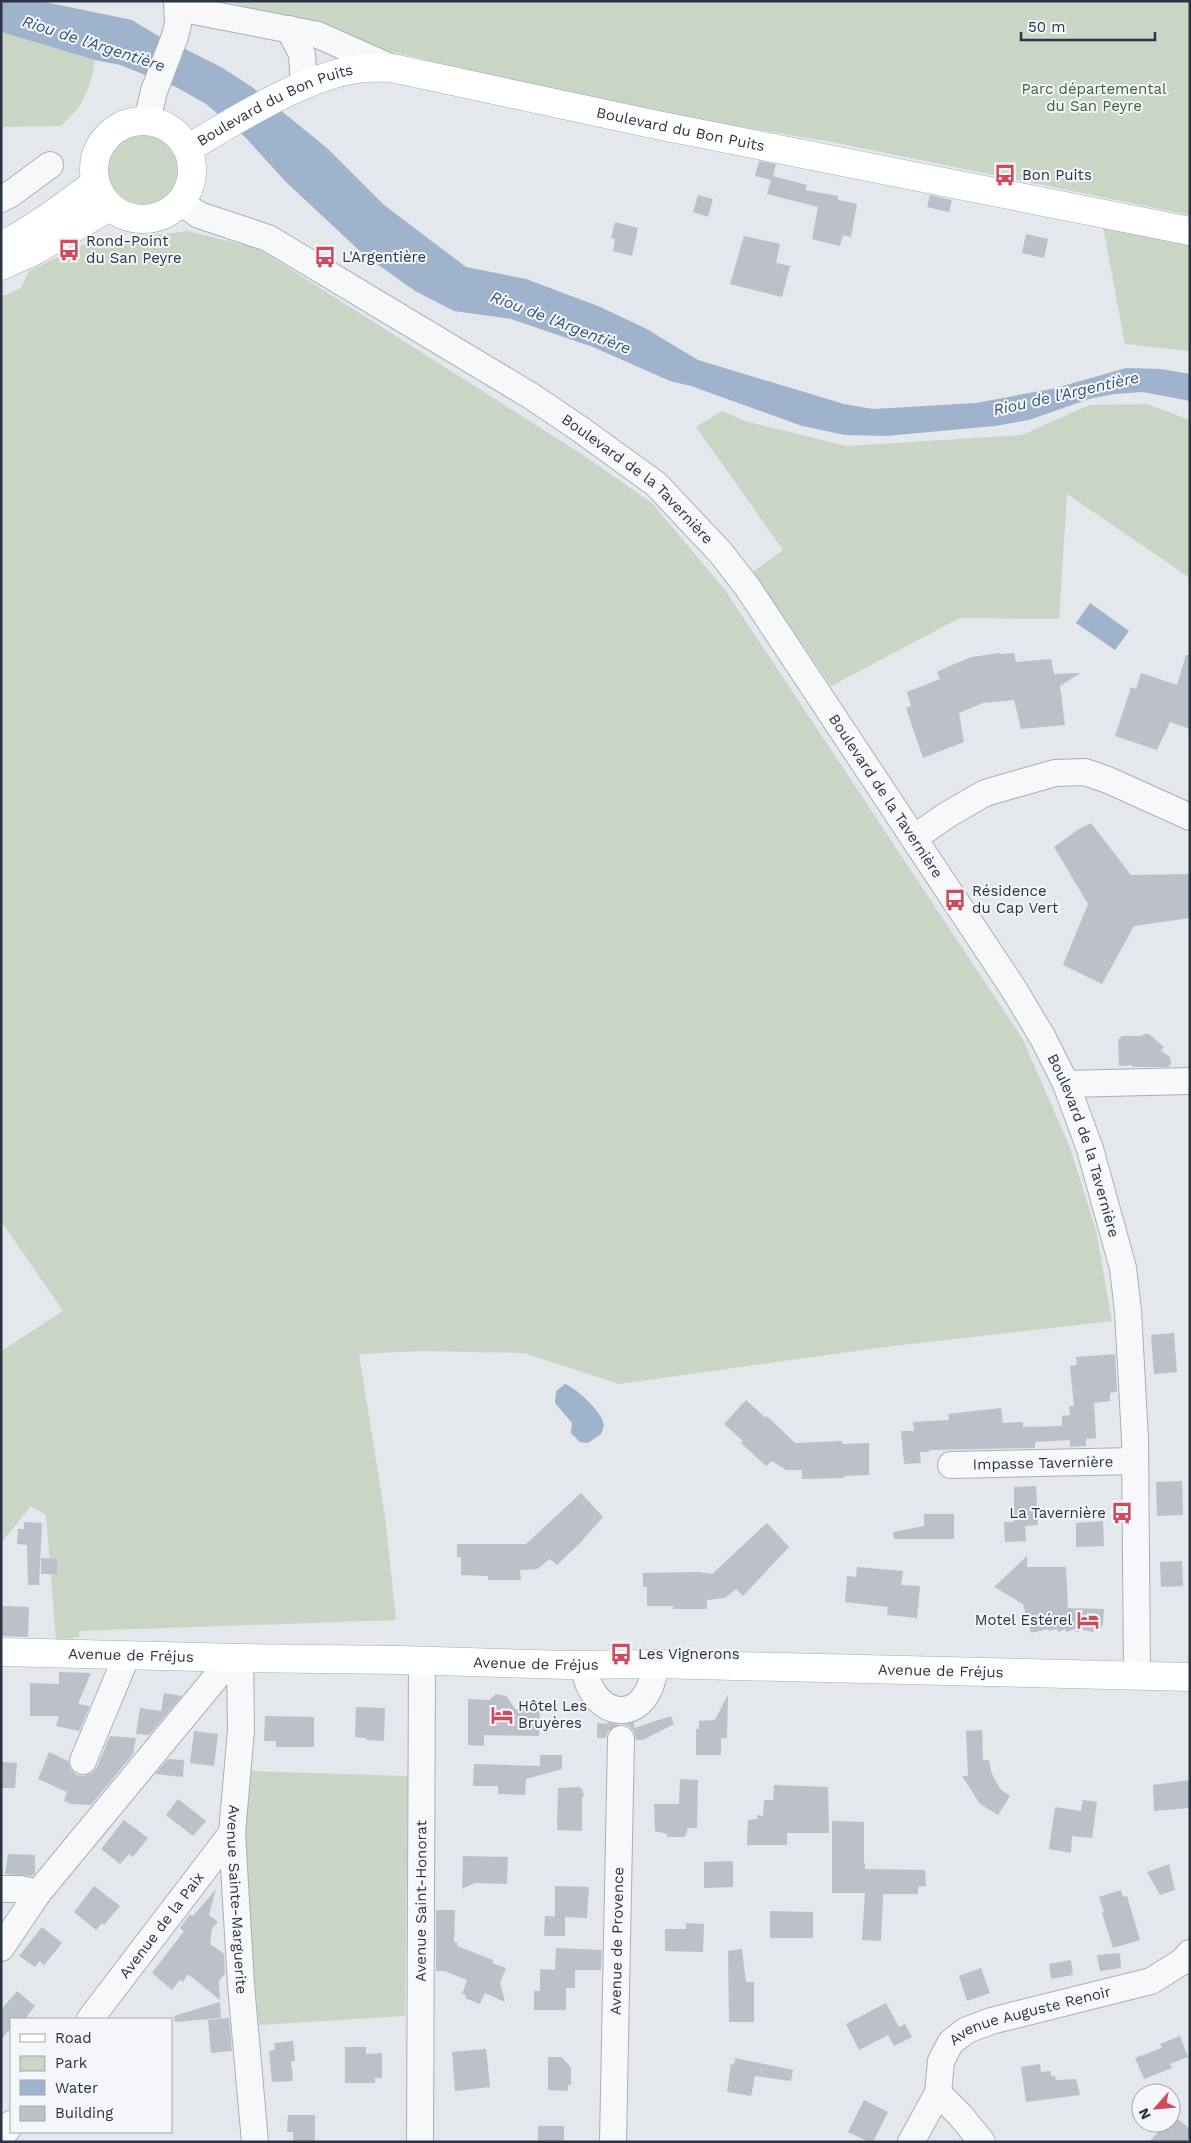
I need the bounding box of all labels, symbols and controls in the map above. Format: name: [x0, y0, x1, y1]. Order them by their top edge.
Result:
scale bar: [1021, 10, 1155, 42]
water label: Riou de l'Argentière: [20, 11, 168, 76]
text: 50 m: [1028, 18, 1065, 36]
street label: Boulevard du Bon Puits: [194, 61, 355, 150]
park label: Parc départemental du San Peyre: [1021, 80, 1167, 115]
street label: Boulevard du Bon Puits: [595, 103, 766, 155]
bus stop icon: Bon Puits: [992, 162, 1018, 188]
place label: Bon Puits: [1022, 166, 1092, 184]
place label: Rond-Point du San Peyre: [86, 232, 182, 267]
bus stop icon: Rond-Point du San Peyre: [56, 237, 82, 263]
bus stop icon: L'Argentière: [312, 244, 338, 270]
place label: L'Argentière: [342, 248, 426, 266]
water label: Riou de l'Argentière: [488, 287, 634, 358]
water label: Riou de l'Argentière: [991, 367, 1141, 419]
street label: Boulevard de la Tavernière: [558, 410, 717, 548]
street label: Boulevard de la Tavernière: [825, 711, 947, 882]
place label: Résidence du Cap Vert: [972, 882, 1059, 917]
bus stop icon: Résidence du Cap Vert: [942, 887, 968, 913]
street label: Boulevard de la Tavernière: [1043, 1051, 1123, 1239]
street label: Impasse Tavernière: [972, 1452, 1113, 1474]
bus stop icon: La Tavernière: [1109, 1500, 1135, 1526]
place label: La Tavernière: [1009, 1504, 1106, 1522]
hotel icon: Motel Estérel: [1075, 1607, 1101, 1633]
place label: Motel Estérel: [975, 1611, 1072, 1629]
bus stop icon: Les Vignerons: [608, 1641, 634, 1667]
street label: Avenue de Fréjus: [68, 1645, 194, 1666]
place label: Les Vignerons: [638, 1645, 740, 1663]
street label: Avenue de Fréjus: [473, 1653, 599, 1674]
street label: Avenue de Fréjus: [878, 1660, 1004, 1681]
place label: Hôtel Les Bruyères: [518, 1697, 587, 1732]
hotel icon: Hôtel Les Bruyères: [489, 1702, 515, 1728]
street label: Avenue Sainte-Marguerite: [223, 1804, 251, 1995]
street label: Avenue Saint-Honorat: [412, 1819, 430, 1982]
street label: Avenue de Provence: [607, 1867, 627, 2015]
street label: Avenue de la Paix: [115, 1869, 208, 1982]
street label: Avenue Auguste Renoir: [946, 1982, 1113, 2049]
legend: [10, 2018, 172, 2133]
text: Road: [55, 2029, 92, 2047]
text: Park: [55, 2054, 88, 2072]
text: Water: [55, 2079, 98, 2097]
north arrow: [1131, 2083, 1181, 2133]
text: Building: [55, 2104, 113, 2122]
text: N: [1135, 2106, 1154, 2122]

